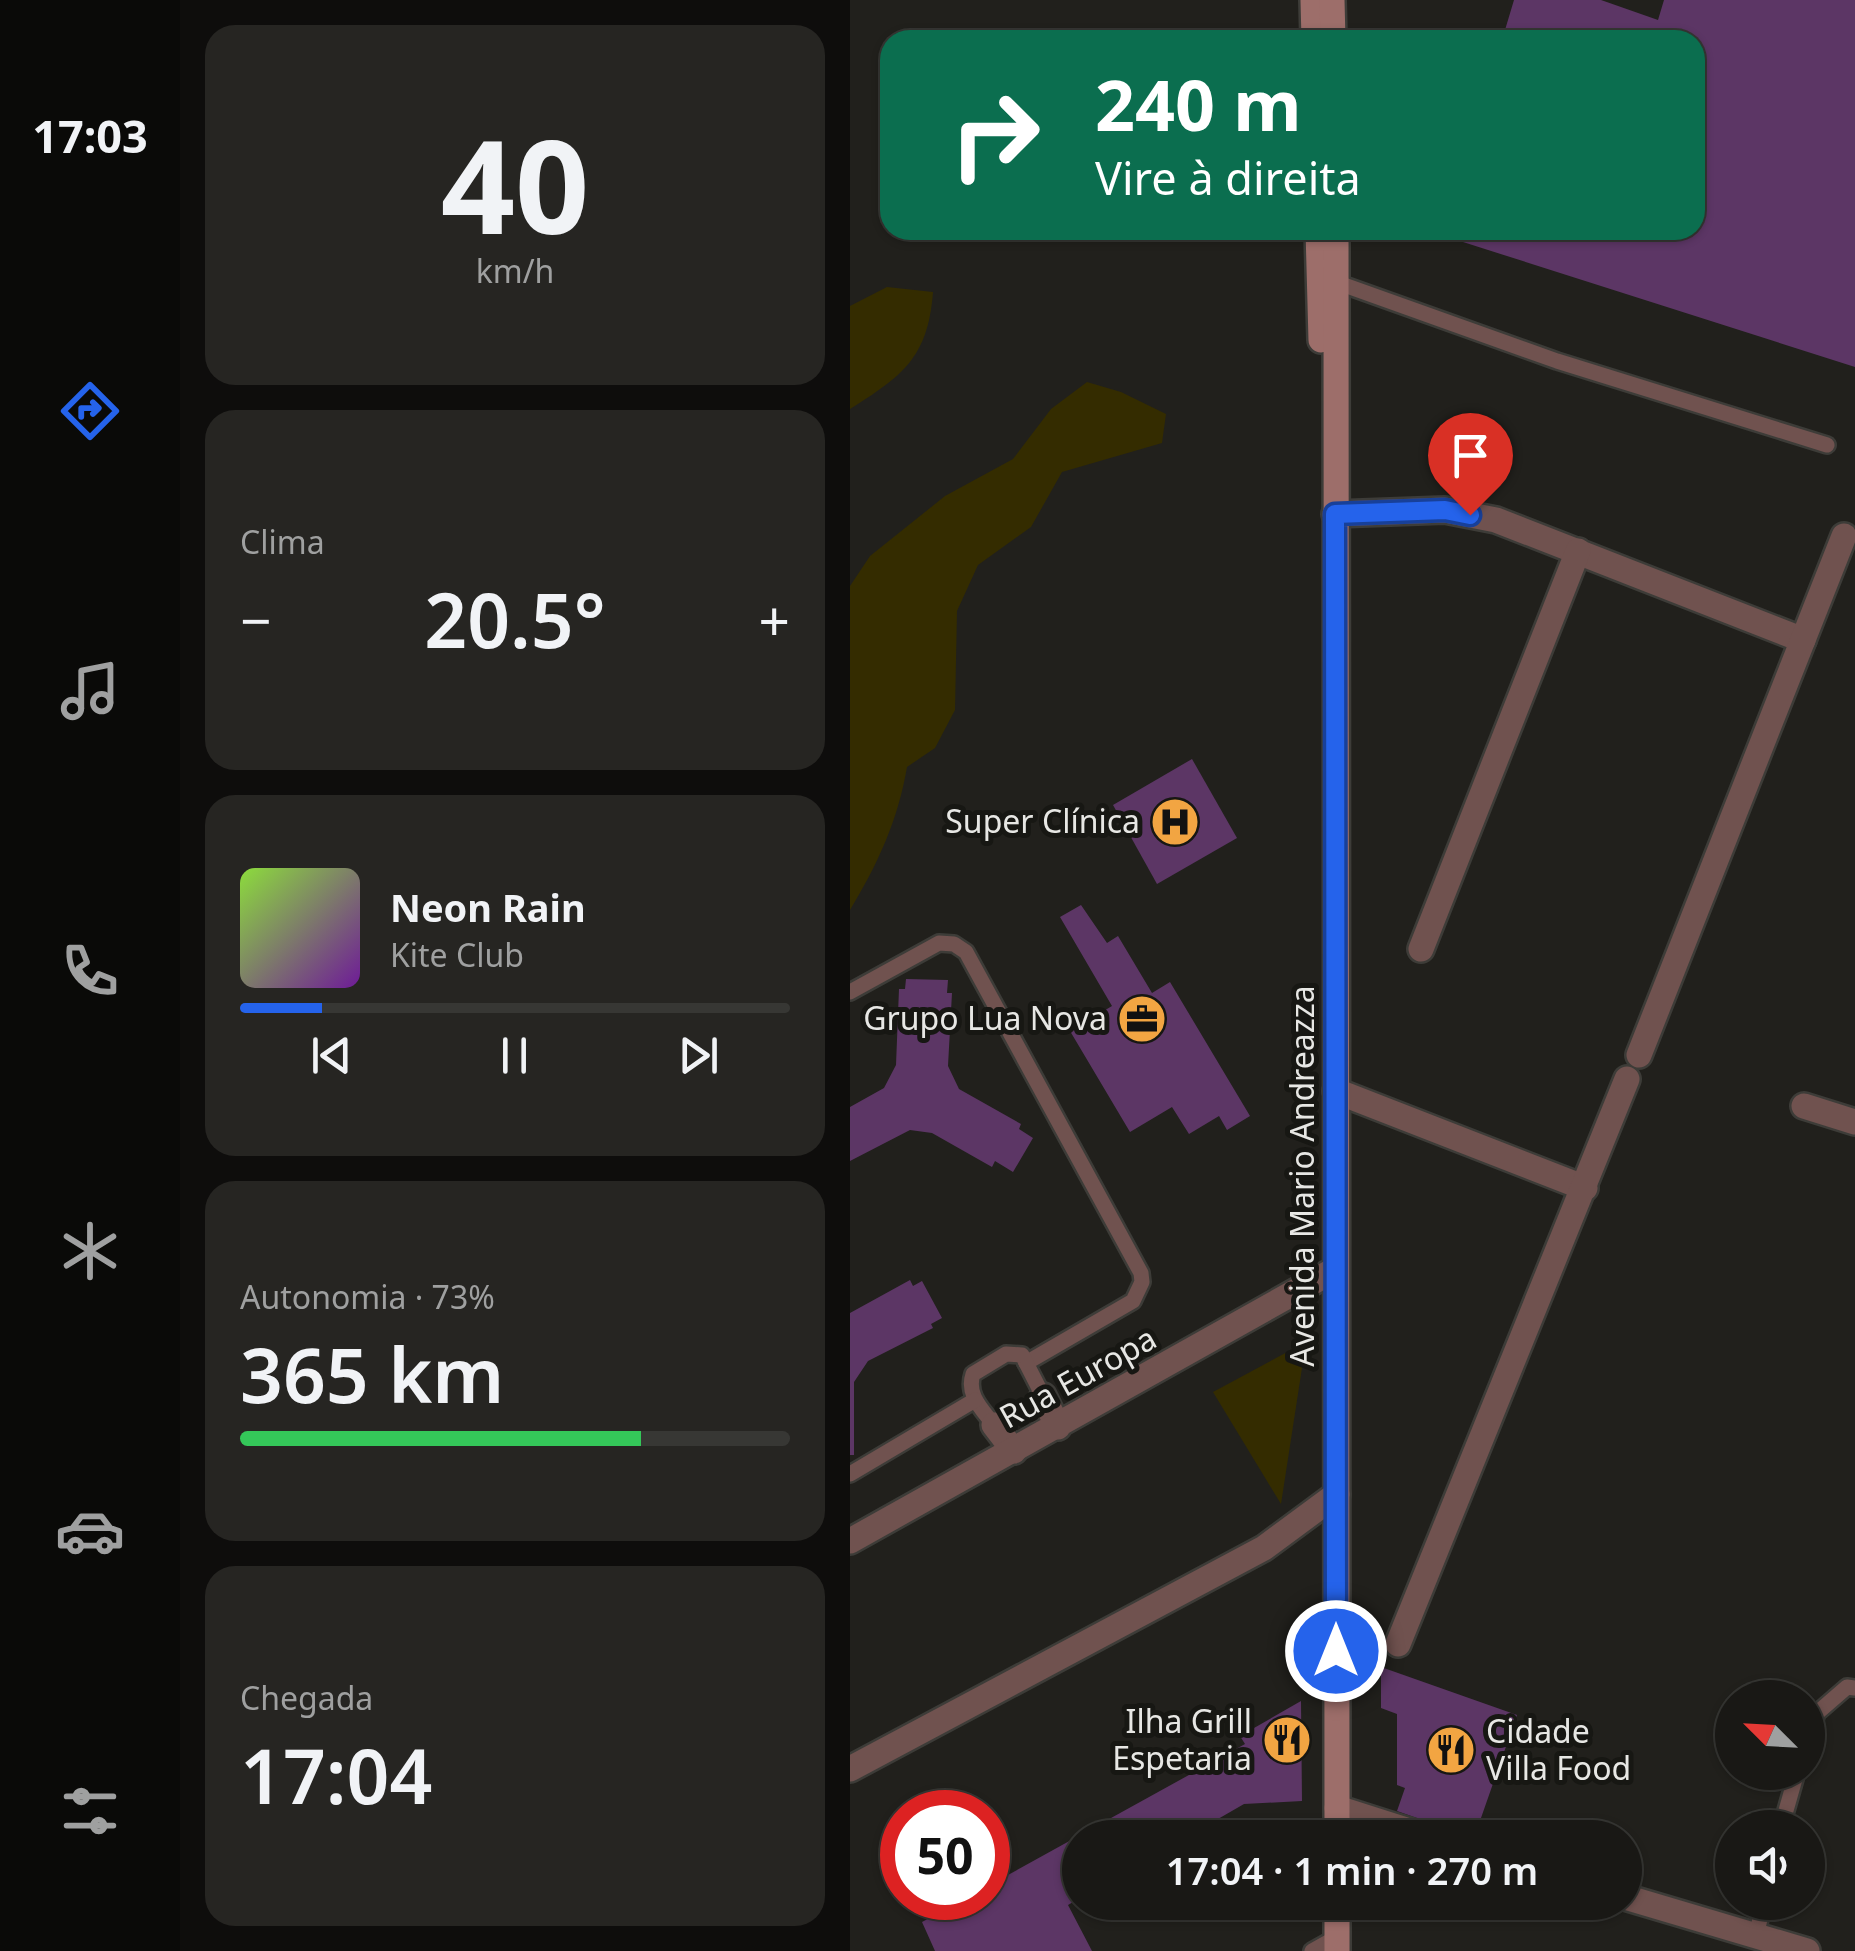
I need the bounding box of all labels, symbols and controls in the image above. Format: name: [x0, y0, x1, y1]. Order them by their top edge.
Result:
text: 240 m: [1095, 56, 1302, 152]
icon: right: [930, 70, 1060, 200]
text: 40: [441, 95, 589, 272]
text: 17:03: [32, 105, 148, 166]
text: Vire à direita: [1095, 147, 1361, 208]
text: km/h: [476, 249, 554, 292]
icon: directions: [55, 376, 125, 446]
pin: [1428, 413, 1513, 516]
icon: arrive: [1443, 428, 1498, 483]
text: Clima: [240, 520, 325, 563]
text: 20.5°: [424, 568, 606, 670]
text: −: [240, 582, 271, 657]
text: +: [759, 582, 790, 657]
icon: music: [55, 656, 125, 726]
hospital icon: Super Clínica: [1149, 796, 1201, 848]
place label: Super Clínica: [945, 799, 1140, 842]
text: Neon Rain: [390, 881, 586, 933]
text: Kite Club: [390, 933, 524, 976]
icon: phone: [55, 936, 125, 1006]
street label: Avenida Mario Andreazza: [1280, 985, 1323, 1367]
office icon: Grupo Lua Nova: [1116, 993, 1168, 1045]
place label: Grupo Lua Nova: [863, 996, 1107, 1039]
icon: previous: [304, 1028, 359, 1083]
icon: pause: [487, 1028, 542, 1083]
icon: next: [671, 1028, 726, 1083]
icon: climate: [55, 1216, 125, 1286]
text: Autonomia · 73%: [240, 1275, 495, 1318]
street label: Rua Europa: [991, 1316, 1163, 1437]
text: 365 km: [240, 1323, 504, 1425]
icon: car: [55, 1496, 125, 1566]
position arrow: [1284, 1599, 1388, 1703]
text: Chegada: [240, 1676, 373, 1719]
north arrow: [1715, 1680, 1825, 1790]
map controls: [1715, 1680, 1825, 1920]
place label: Ilha Grill Espetaria: [1112, 1699, 1252, 1779]
place label: Cidade Villa Food: [1486, 1709, 1631, 1789]
restaurant icon: Ilha Grill Espetaria: [1261, 1714, 1313, 1766]
text: 17:04: [240, 1724, 432, 1826]
restaurant icon: Cidade Villa Food: [1425, 1724, 1477, 1776]
icon: filters: [55, 1776, 125, 1846]
speed limit sign: 50: [880, 1790, 1010, 1920]
button: sound: [1715, 1810, 1825, 1920]
text: 17:04 · 1 min · 270 m: [1166, 1844, 1538, 1896]

